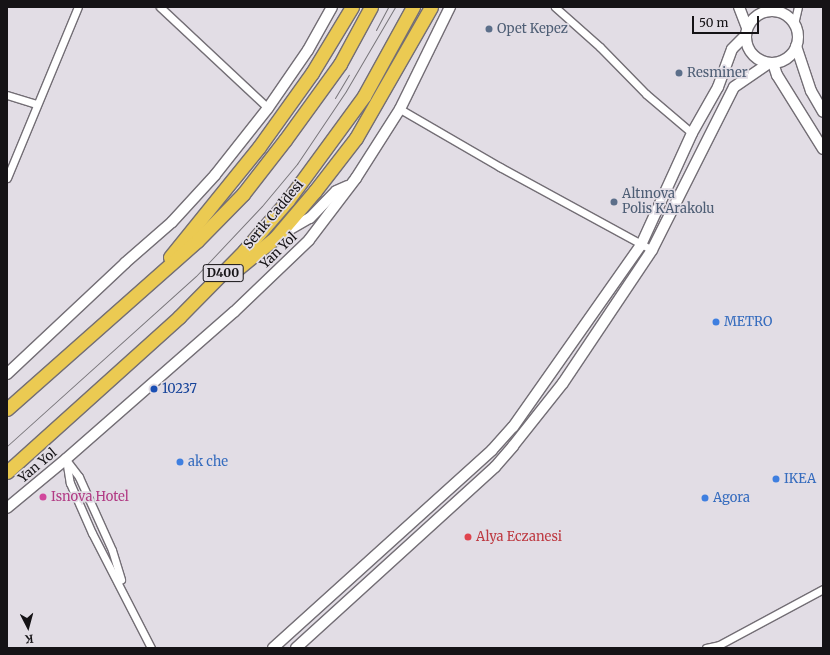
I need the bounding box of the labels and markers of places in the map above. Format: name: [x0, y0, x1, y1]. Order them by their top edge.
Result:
place label: Opet Kepez: [497, 21, 568, 37]
marker: Opet Kepez: [484, 24, 494, 34]
place label: Resminer: [687, 65, 747, 81]
marker: Resminer: [674, 68, 684, 78]
place label: Altınova Polis KArakolu: [622, 187, 715, 218]
marker: Altınova Polis KArakolu: [609, 197, 619, 207]
place label: METRO: [724, 314, 772, 330]
marker: METRO: [711, 317, 721, 327]
place label: 10237: [162, 381, 197, 397]
marker: 10237: [149, 384, 159, 394]
place label: ak che: [188, 454, 228, 470]
marker: ak che: [175, 457, 185, 467]
place label: IKEA: [784, 471, 816, 487]
marker: IKEA: [771, 474, 781, 484]
place label: Isnova Hotel: [51, 489, 129, 505]
place label: Agora: [713, 490, 750, 506]
marker: Isnova Hotel: [38, 492, 48, 502]
marker: Agora: [700, 493, 710, 503]
place label: Alya Eczanesi: [476, 529, 562, 545]
marker: Alya Eczanesi: [463, 532, 473, 542]

